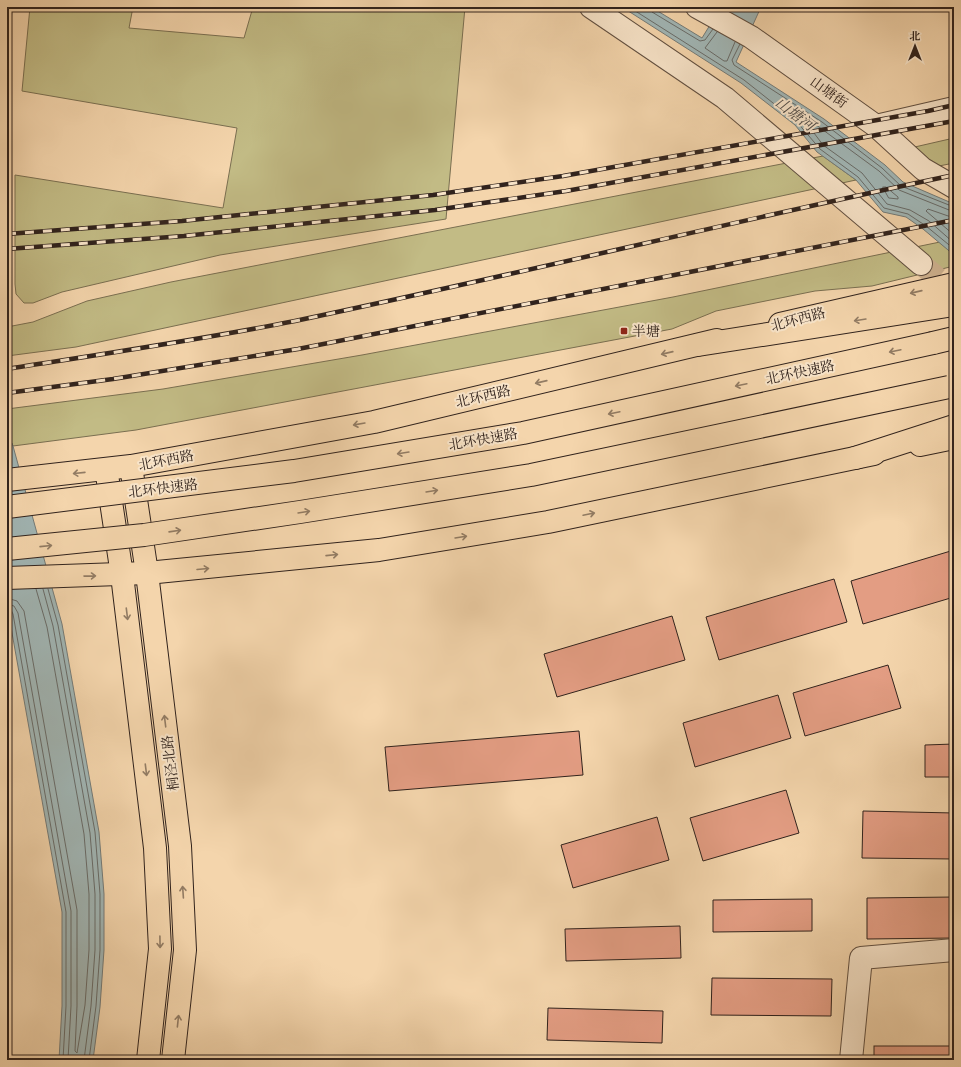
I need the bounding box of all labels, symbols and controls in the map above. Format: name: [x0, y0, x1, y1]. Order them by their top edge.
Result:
north arrow: [895, 26, 935, 66]
text: 北: [910, 29, 921, 43]
street label: 山塘街: [807, 72, 851, 112]
water label: 山塘河: [772, 92, 821, 137]
one-way arrow: [910, 288, 923, 296]
street label: 北环西路: [769, 303, 827, 335]
one-way arrow: [854, 316, 867, 324]
place label: 半塘: [632, 322, 660, 340]
marker: 半塘: [619, 326, 629, 336]
one-way arrow: [889, 348, 902, 356]
one-way arrow: [661, 349, 674, 357]
street label: 北环快速路: [764, 356, 836, 388]
one-way arrow: [535, 379, 548, 387]
street label: 北环西路: [454, 381, 512, 411]
one-way arrow: [735, 382, 748, 390]
one-way arrow: [607, 409, 620, 417]
one-way arrow: [353, 420, 366, 428]
street label: 北环快速路: [447, 424, 519, 454]
street label: 北环西路: [137, 446, 195, 474]
one-way arrow: [397, 449, 410, 457]
one-way arrow: [73, 469, 86, 477]
street label: 北环快速路: [127, 475, 199, 501]
one-way arrow: [425, 487, 438, 495]
one-way arrow: [297, 508, 310, 516]
one-way arrow: [582, 509, 595, 517]
one-way arrow: [168, 527, 181, 535]
one-way arrow: [454, 533, 467, 541]
one-way arrow: [39, 542, 52, 549]
one-way arrow: [325, 552, 338, 559]
one-way arrow: [196, 565, 209, 572]
one-way arrow: [83, 572, 96, 579]
one-way arrow: [123, 607, 131, 620]
one-way arrow: [161, 715, 169, 728]
street label: 桐泾北路: [158, 734, 182, 792]
one-way arrow: [142, 763, 150, 776]
one-way arrow: [180, 886, 187, 899]
one-way arrow: [156, 935, 163, 948]
one-way arrow: [175, 1015, 182, 1028]

